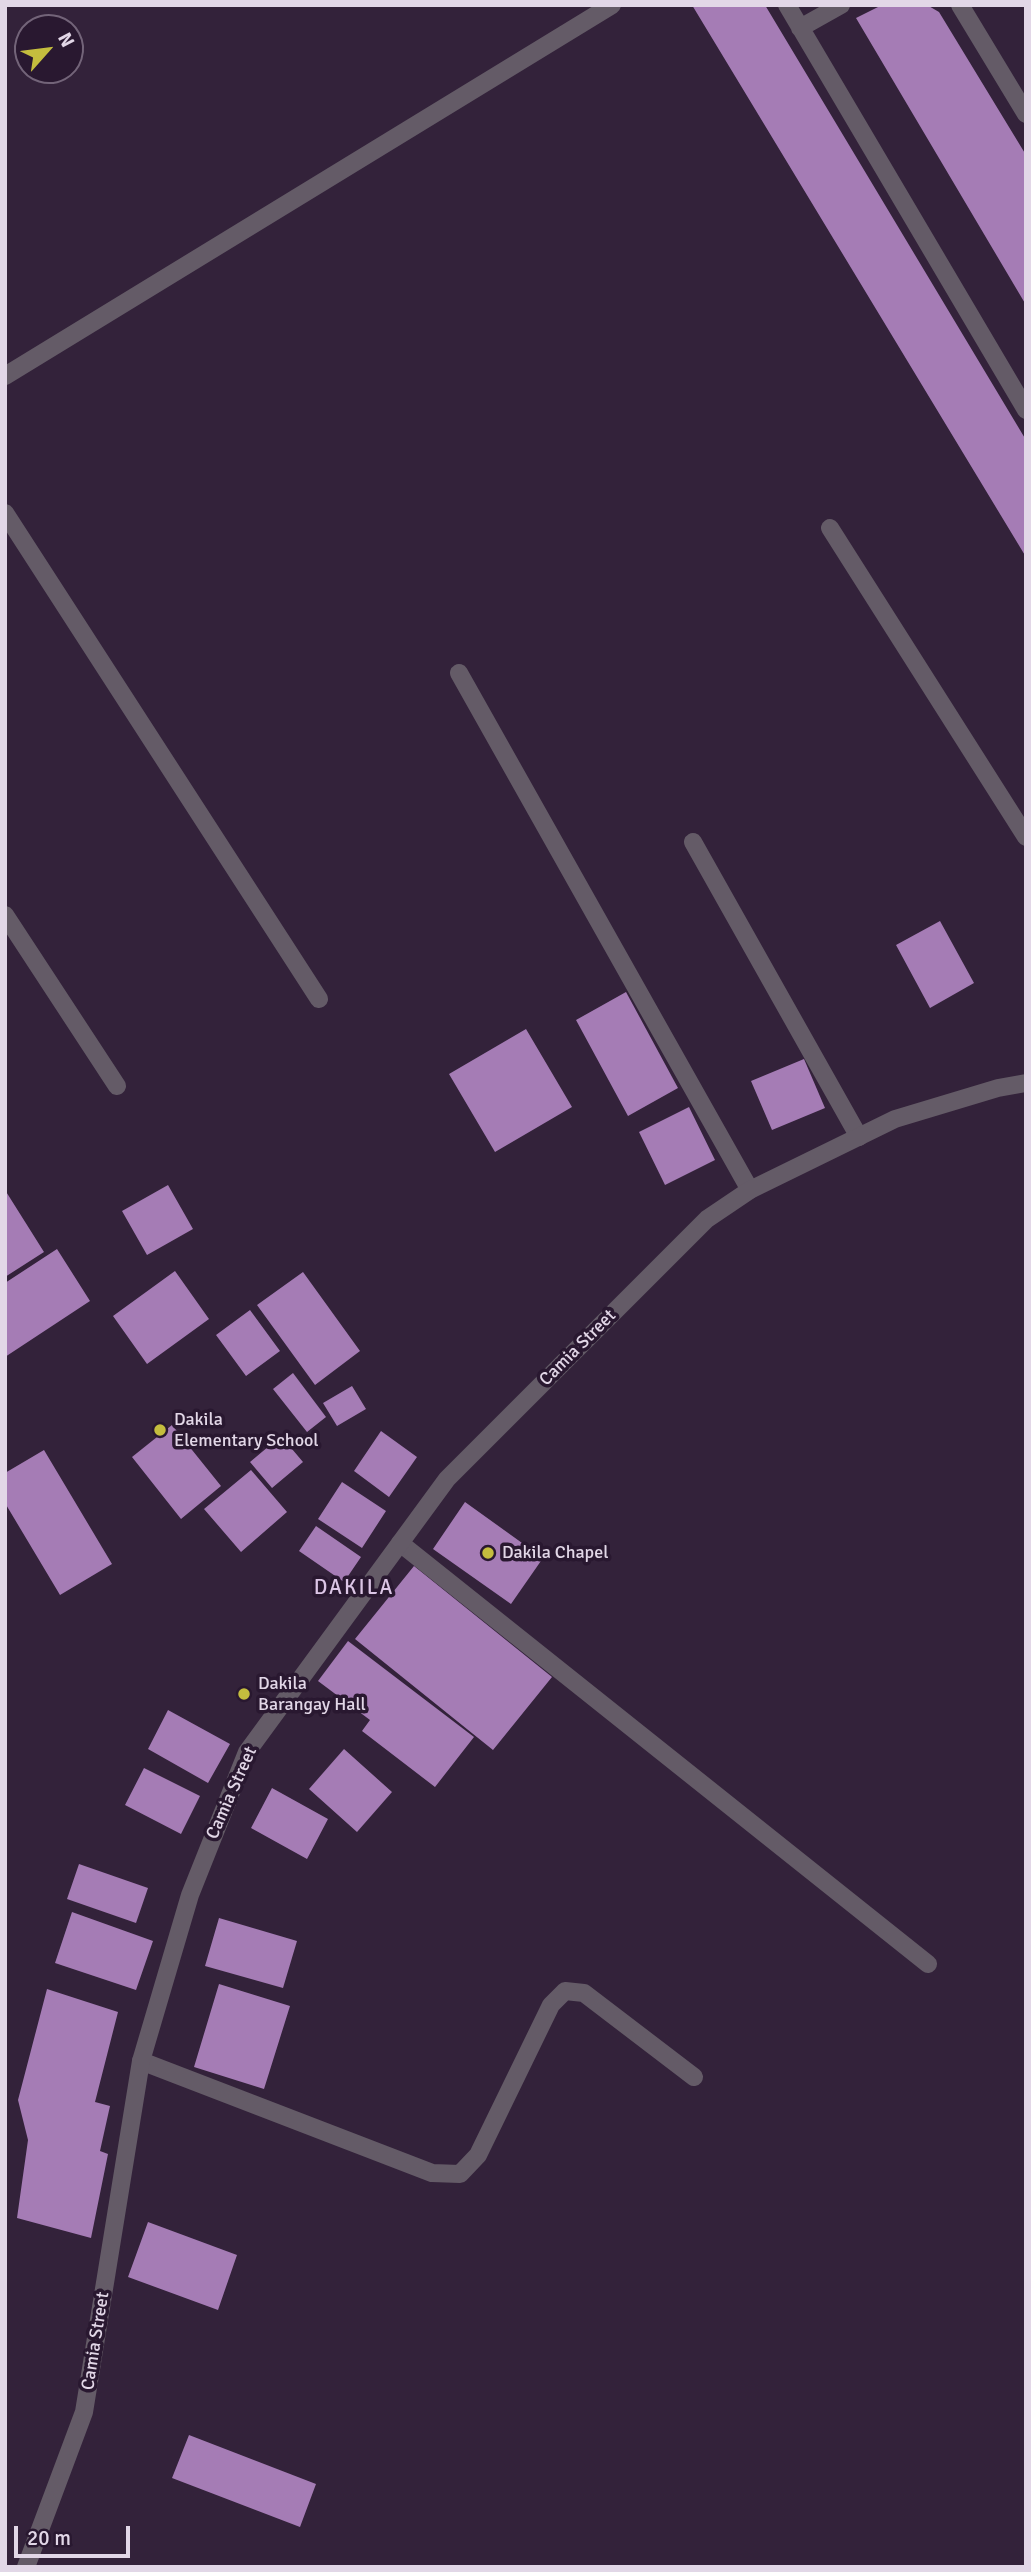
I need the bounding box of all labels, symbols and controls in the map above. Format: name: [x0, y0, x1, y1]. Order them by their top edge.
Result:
north arrow: [14, 14, 84, 84]
text: N: [52, 29, 79, 52]
street label: Camia Street: [535, 1305, 621, 1391]
place label: Dakila Elementary School: [174, 1409, 319, 1452]
marker: Dakila Elementary School: [152, 1422, 168, 1438]
place label: Dakila Chapel: [502, 1542, 608, 1564]
marker: Dakila Chapel: [480, 1545, 496, 1561]
district label: DAKILA: [315, 1575, 393, 1601]
place label: Dakila Barangay Hall: [258, 1673, 366, 1716]
marker: Dakila Barangay Hall: [236, 1686, 252, 1702]
street label: Camia Street: [202, 1743, 262, 1843]
street label: Camia Street: [78, 2290, 114, 2392]
scale bar: [18, 2512, 133, 2556]
text: 20 m: [27, 2525, 71, 2551]

